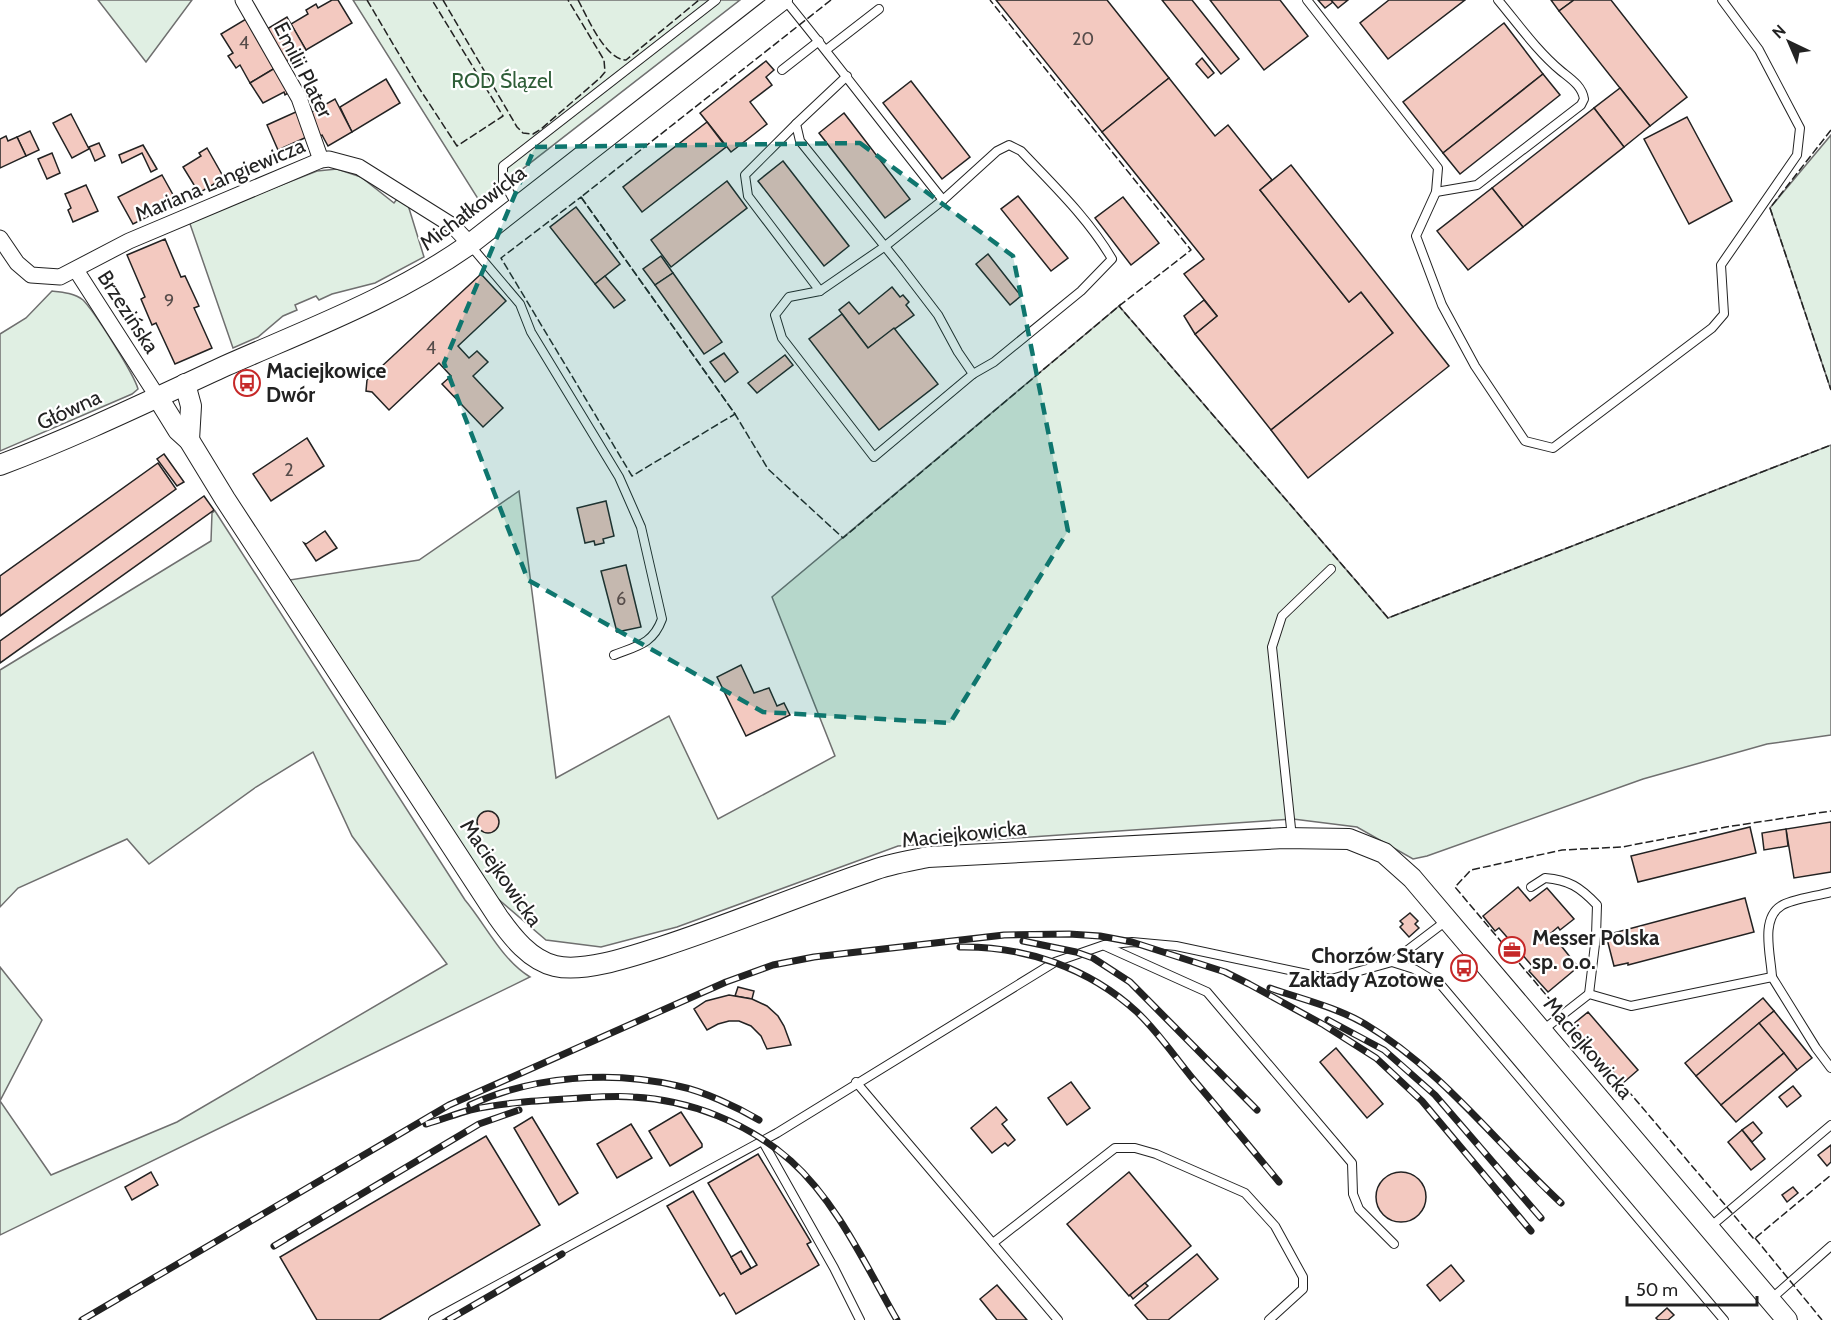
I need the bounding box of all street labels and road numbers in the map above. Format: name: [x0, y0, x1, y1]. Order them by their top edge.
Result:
street label: Emilii Plater: [269, 18, 338, 122]
street label: Mariana Langiewicza: [131, 132, 309, 227]
street label: Michałkowicka: [415, 160, 531, 256]
street label: Brzezińska: [92, 266, 164, 358]
street label: Główna: [33, 384, 105, 435]
street label: Maciejkowicka: [454, 814, 548, 932]
street label: Maciejkowicka: [900, 815, 1028, 853]
street label: Maciejkowicka: [1538, 992, 1638, 1104]

